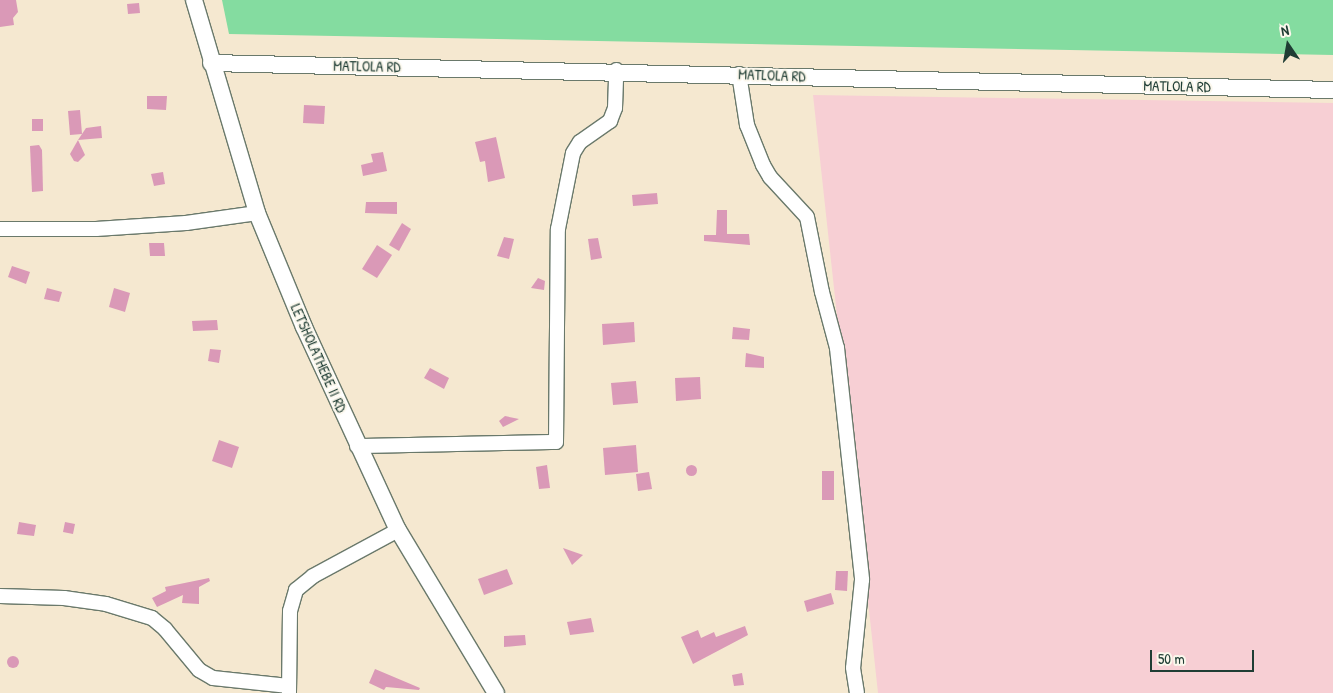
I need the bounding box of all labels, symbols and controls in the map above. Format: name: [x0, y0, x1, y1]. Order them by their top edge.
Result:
north arrow: [1263, 20, 1313, 70]
text: N: [1279, 20, 1290, 40]
street label: MATLOLA RD: [333, 56, 401, 76]
street label: MATLOLA RD: [738, 65, 806, 85]
street label: MATLOLA RD: [1143, 76, 1211, 96]
street label: LETSHOLATHEBE II RD: [287, 301, 351, 415]
scale bar: [1153, 640, 1257, 672]
text: 50 m: [1158, 648, 1185, 669]

